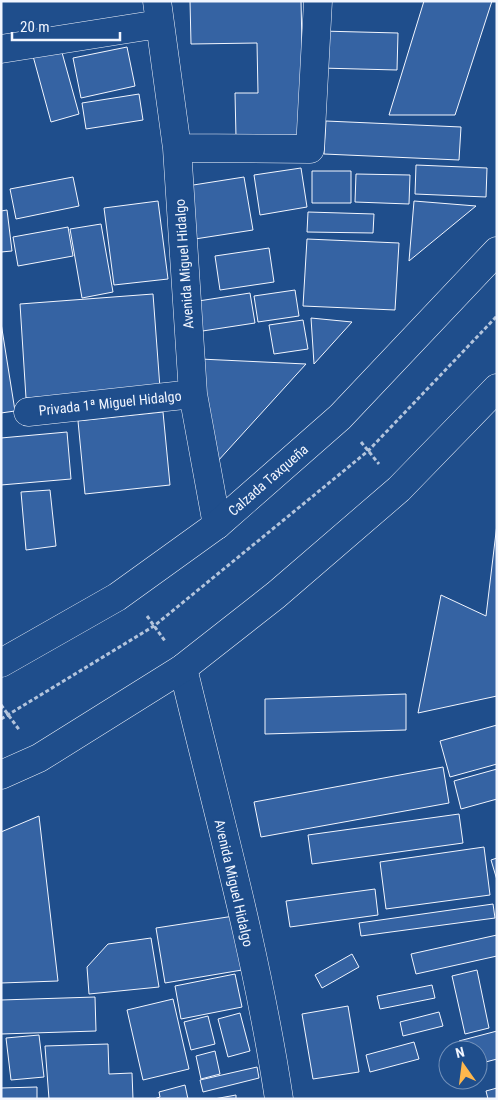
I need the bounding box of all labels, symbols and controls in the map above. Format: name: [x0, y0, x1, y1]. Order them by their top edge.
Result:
scale bar: [12, 10, 120, 42]
text: 20 m: [20, 18, 50, 36]
street label: Avenida Miguel Hidalgo: [171, 198, 197, 330]
street label: Privada 1ª Miguel Hidalgo: [38, 388, 182, 418]
street label: Calzada Taxqueña: [225, 441, 311, 519]
street label: Avenida Miguel Hidalgo: [212, 818, 256, 948]
north arrow: [438, 1040, 488, 1090]
text: N: [454, 1044, 466, 1061]

